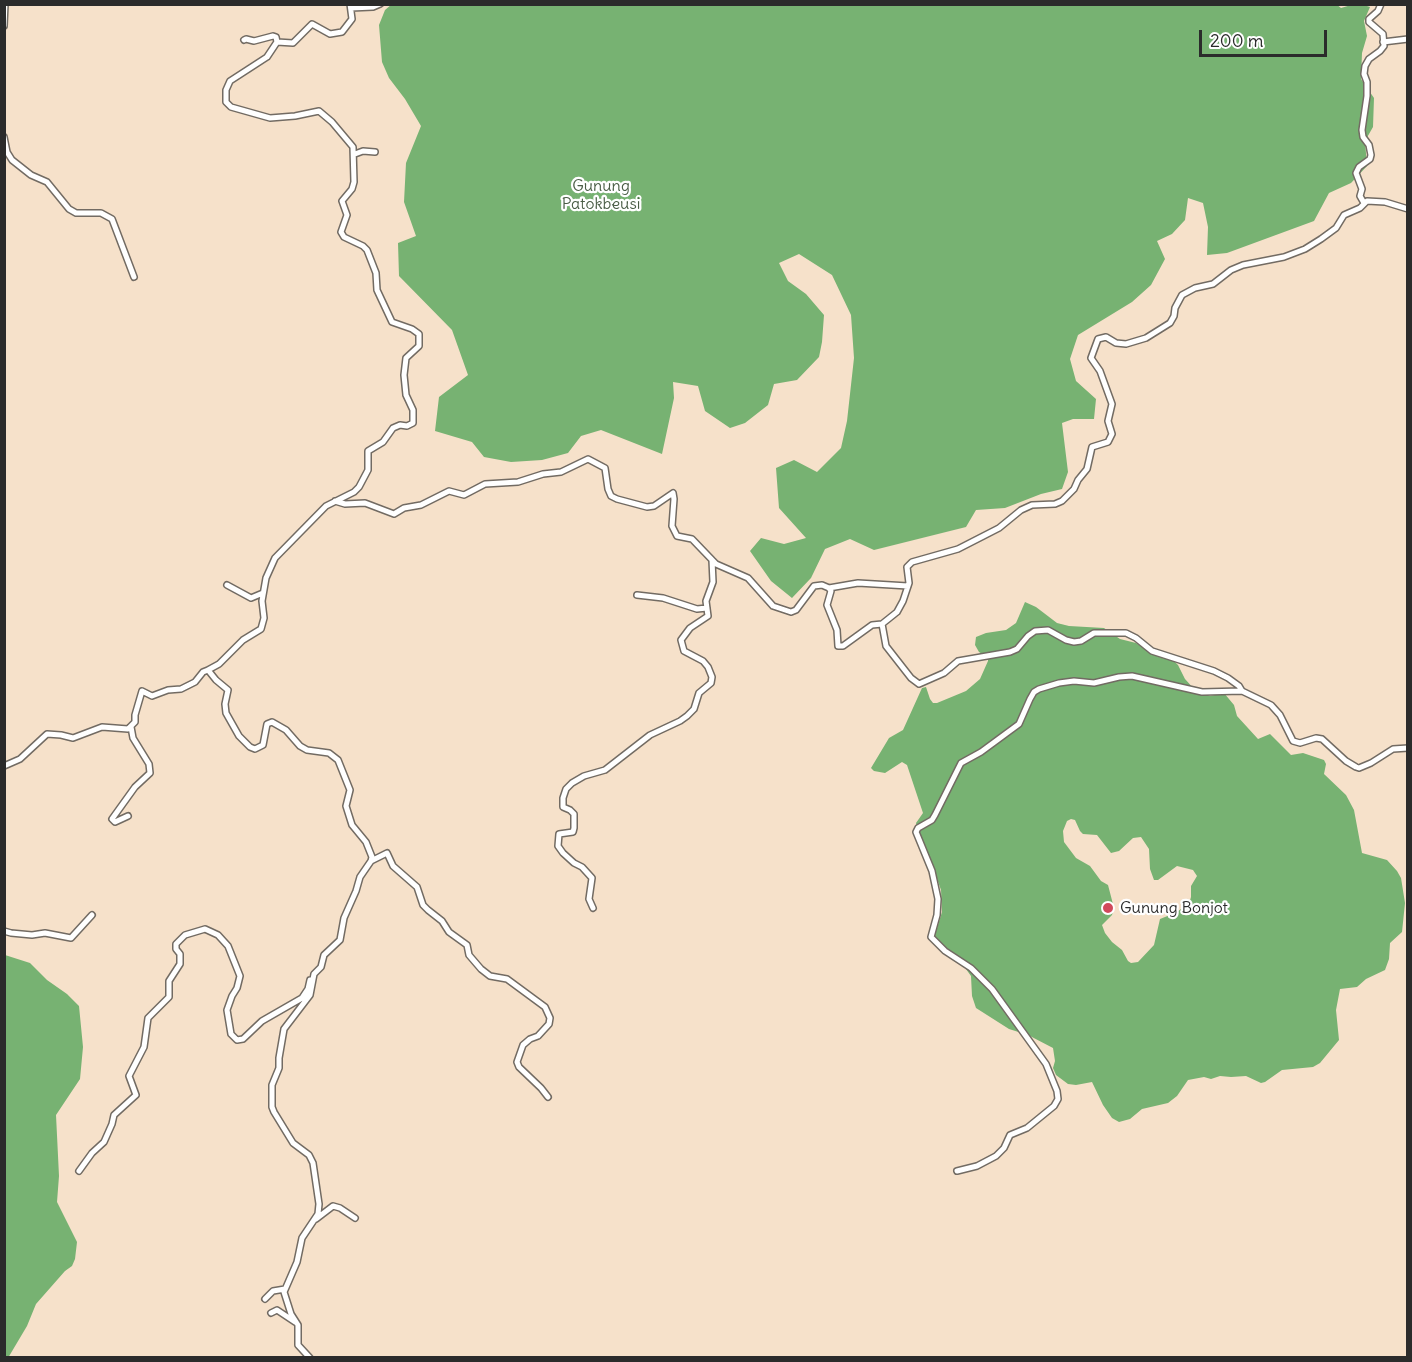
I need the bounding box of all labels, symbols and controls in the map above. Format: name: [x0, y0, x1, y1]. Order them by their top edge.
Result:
scale bar: [1202, 18, 1330, 56]
text: 200 m: [1210, 29, 1264, 52]
park label: Gunung Patokbeusi: [562, 176, 640, 214]
place label: Gunung Bonjot: [1120, 898, 1228, 918]
marker: Gunung Bonjot: [1101, 901, 1115, 915]

